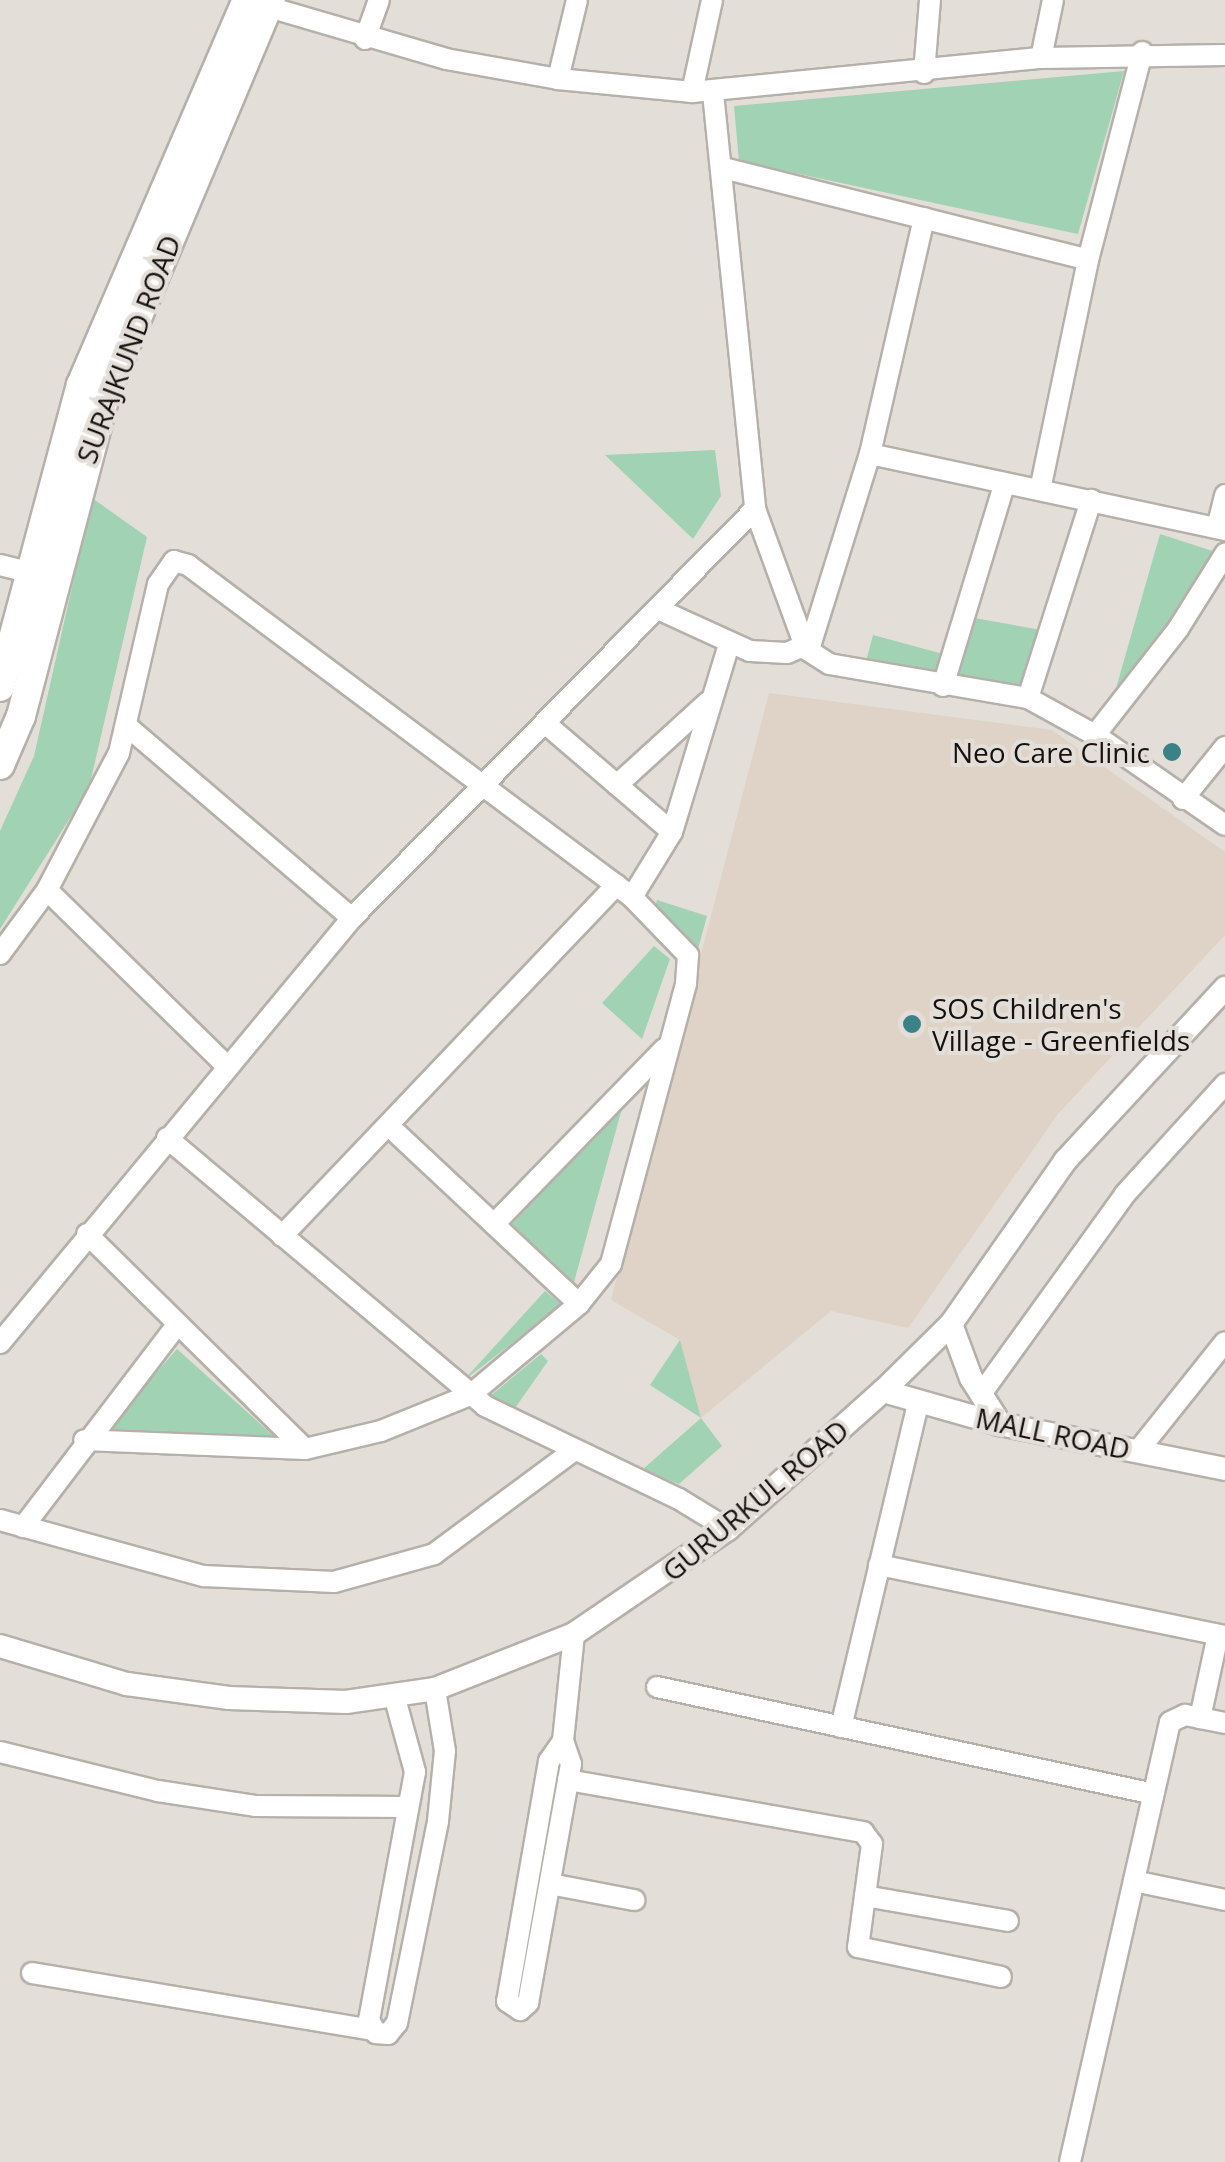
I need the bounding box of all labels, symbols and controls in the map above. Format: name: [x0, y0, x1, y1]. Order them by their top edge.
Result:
street label: SURAJKUND ROAD: [69, 230, 187, 468]
place label: Neo Care Clinic: [952, 735, 1150, 769]
marker: Neo Care Clinic: [1159, 739, 1185, 765]
place label: SOS Children's Village - Greenfields: [932, 991, 1190, 1057]
marker: SOS Children's Village - Greenfields: [901, 1013, 923, 1035]
street label: MALL ROAD: [973, 1400, 1133, 1466]
street label: GURURKUL ROAD: [655, 1412, 855, 1588]

